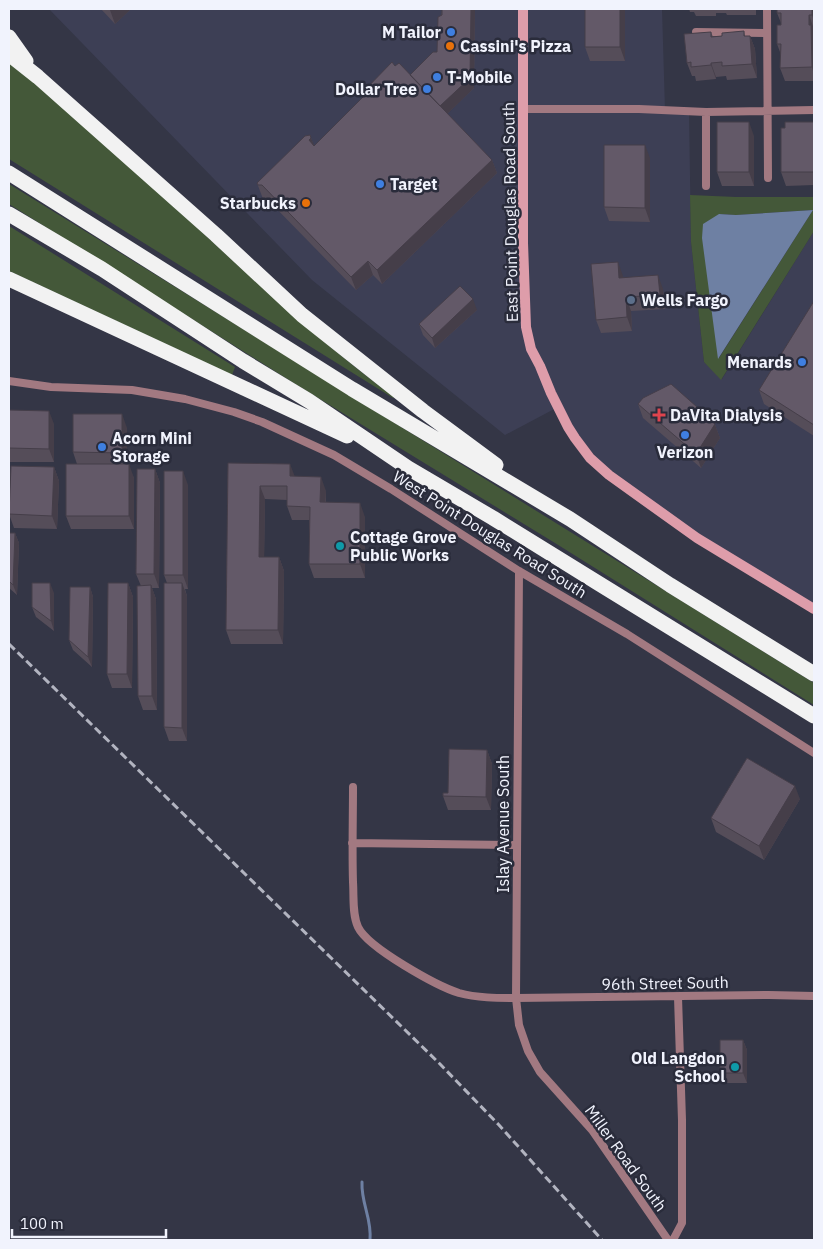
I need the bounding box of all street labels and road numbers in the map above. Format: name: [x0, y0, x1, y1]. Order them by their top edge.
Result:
street label: East Point Douglas Road South: [498, 102, 522, 322]
street label: West Point Douglas Road South: [389, 466, 591, 602]
street label: Islay Avenue South: [493, 755, 513, 893]
street label: 96th Street South: [601, 972, 729, 994]
street label: Miller Road South: [581, 1101, 671, 1215]

